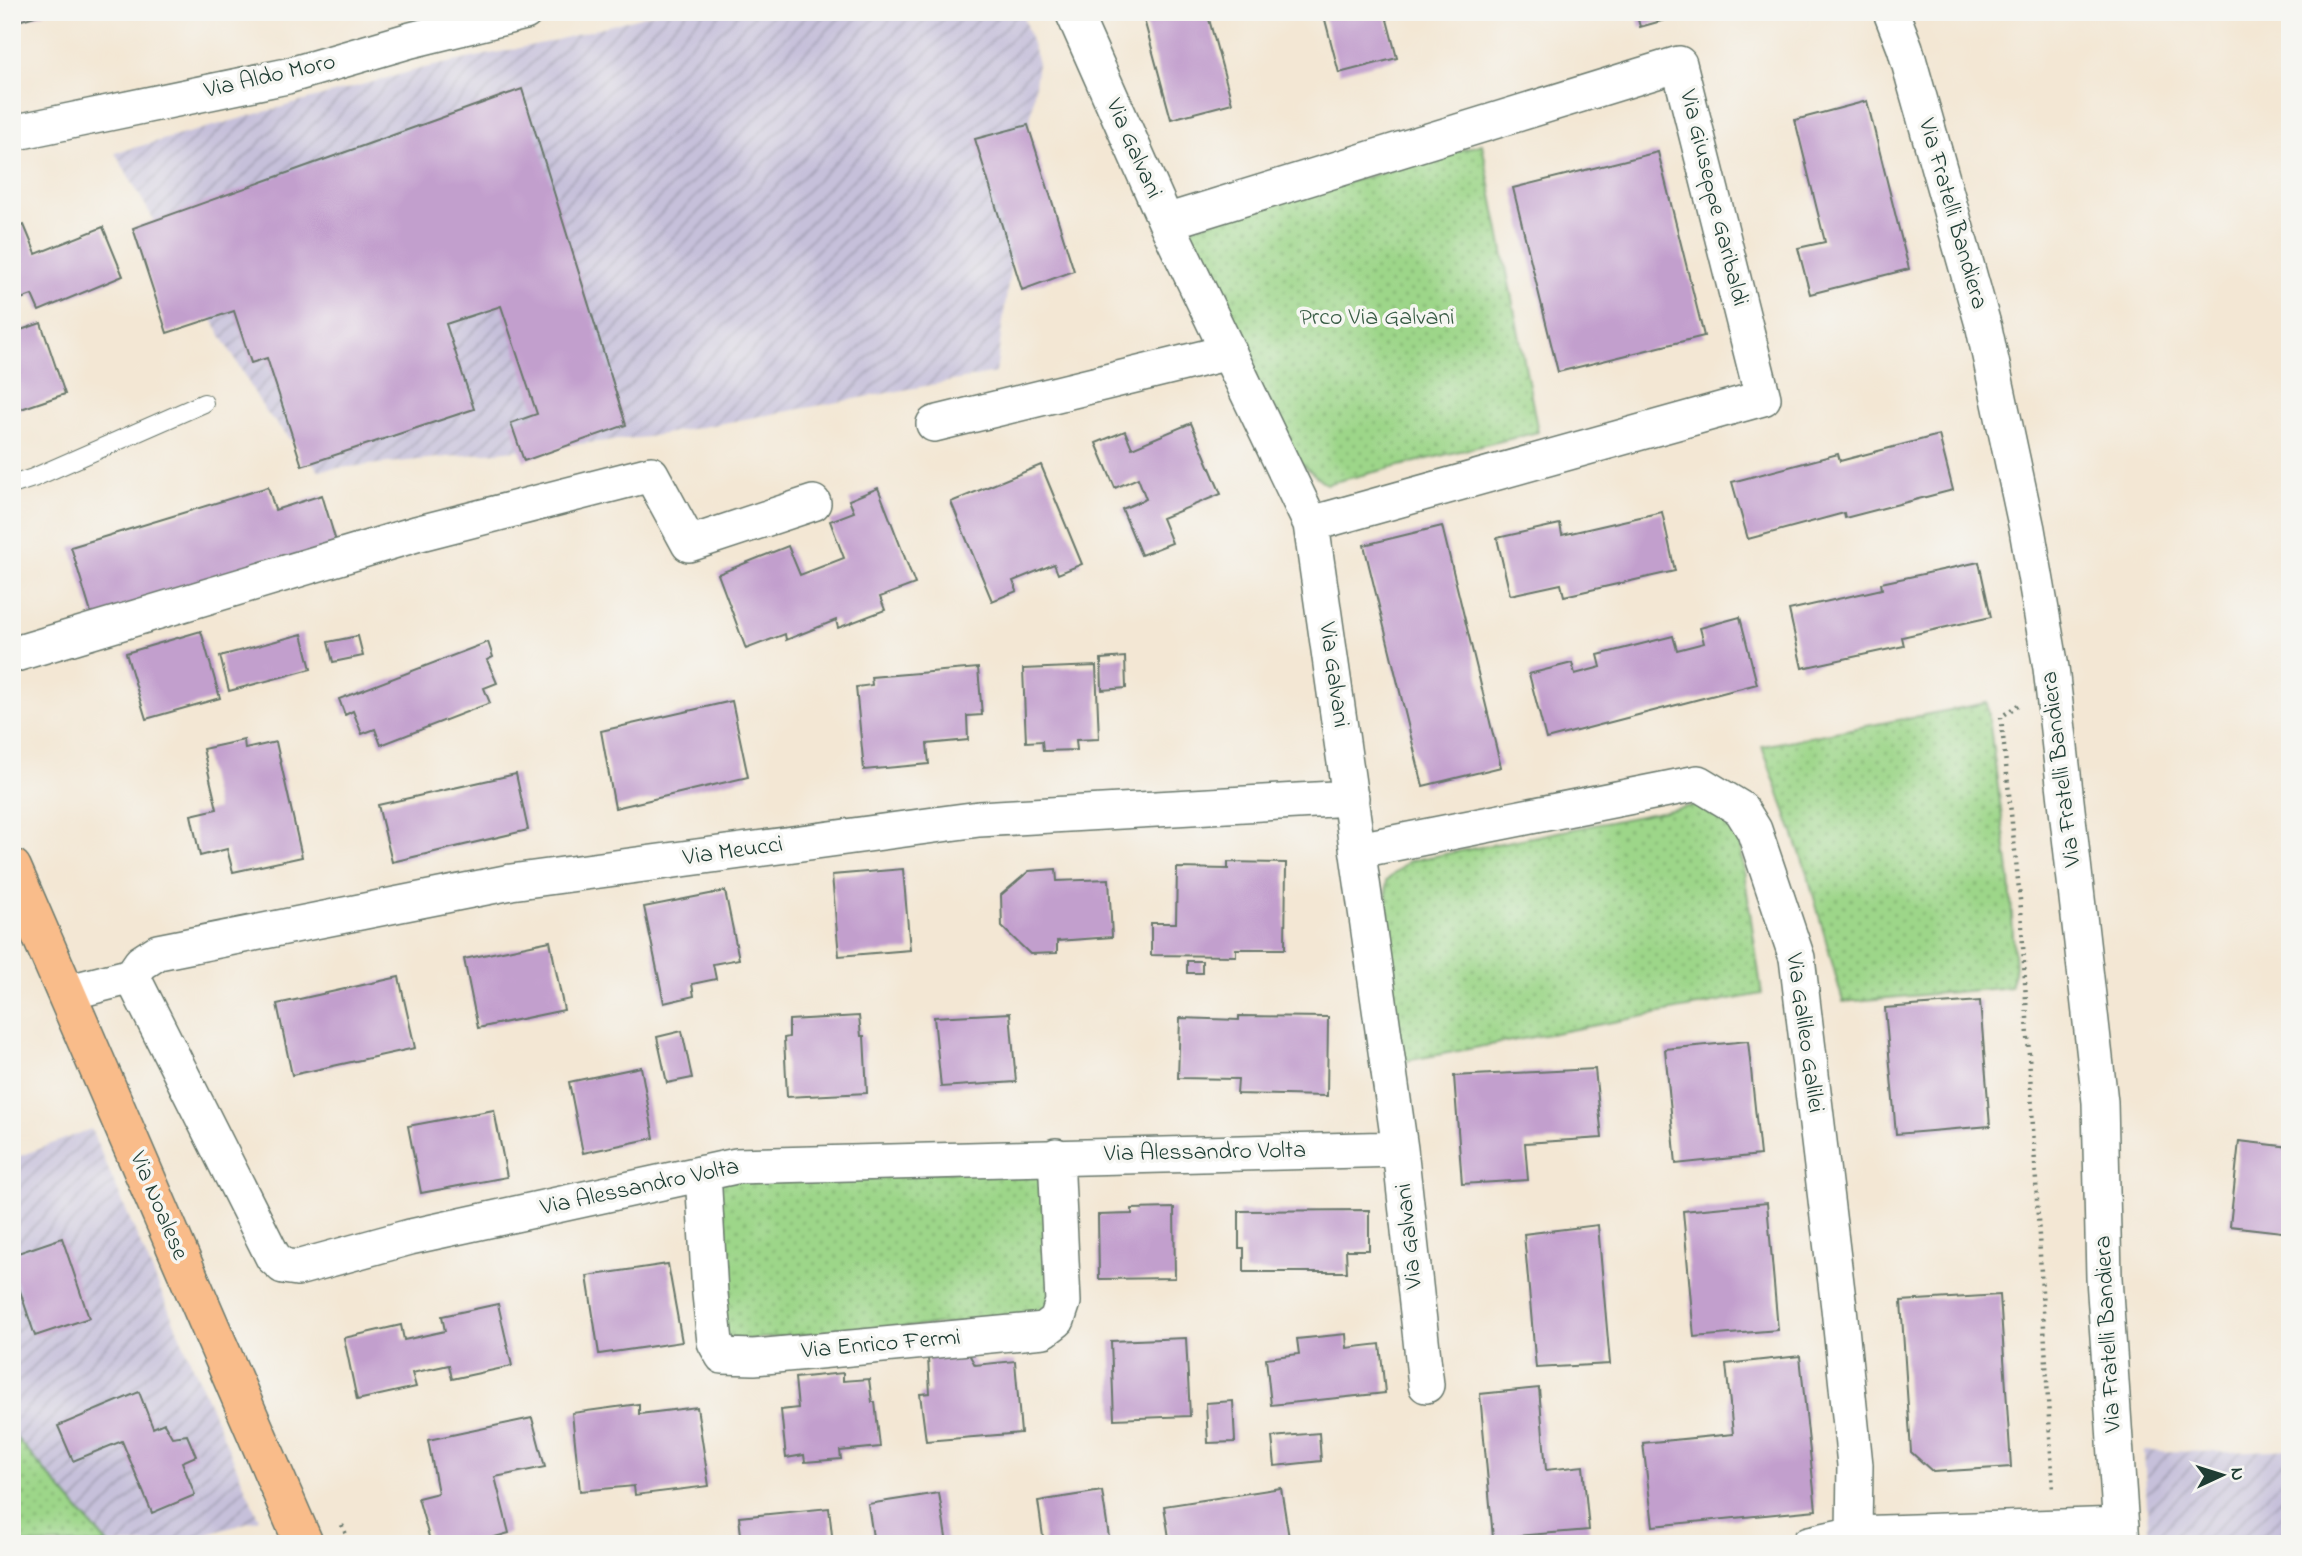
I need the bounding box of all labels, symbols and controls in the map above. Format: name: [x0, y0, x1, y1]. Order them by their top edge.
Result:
street label: Via Aldo Moro: [200, 45, 339, 109]
street label: Via Giuseppe Garibaldi: [1669, 85, 1757, 310]
street label: Via Galvani: [1095, 92, 1171, 205]
street label: Via Fratelli Bandiera: [1908, 114, 1996, 313]
park label: Prco Via Galvani: [1299, 301, 1455, 336]
street label: Via Galvani: [1308, 619, 1358, 730]
street label: Via Fratelli Bandiera: [2033, 669, 2091, 870]
street label: Via Meucci: [680, 828, 785, 876]
street label: Via Galileo Galilei: [1775, 950, 1833, 1115]
street label: Via Alessandro Volta: [1103, 1134, 1306, 1172]
street label: Via Noalese: [119, 1145, 197, 1266]
street label: Via Alessandro Volta: [537, 1150, 742, 1226]
street label: Via Galvani: [1387, 1181, 1433, 1292]
street label: Via Fratelli Bandiera: [2086, 1235, 2132, 1434]
street label: Via Enrico Fermi: [799, 1321, 962, 1369]
north arrow: [2186, 1440, 2256, 1510]
text: N: [2223, 1467, 2250, 1482]

